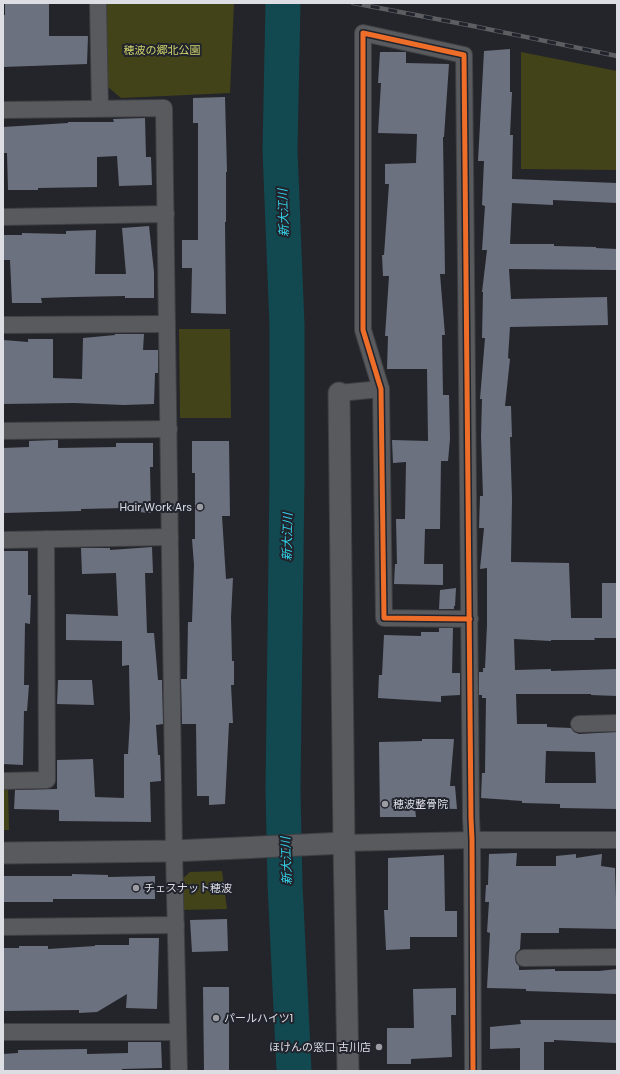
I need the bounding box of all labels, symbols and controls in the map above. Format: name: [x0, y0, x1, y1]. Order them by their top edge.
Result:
park label: 穂波の郷北公園: [124, 42, 201, 58]
water label: 新大江川: [274, 187, 292, 237]
place label: Hair Work Ars: [119, 499, 192, 515]
marker: Hair Work Ars: [195, 502, 205, 512]
water label: 新大江川: [278, 511, 296, 561]
place label: 穂波整骨院: [393, 796, 448, 812]
marker: 穂波整骨院: [380, 799, 390, 809]
water label: 新大江川: [277, 835, 295, 885]
place label: チェスナット穂波: [144, 880, 232, 896]
marker: チェスナット穂波: [131, 883, 141, 893]
place label: パールハイツ1: [224, 1010, 293, 1026]
marker: パールハイツ1: [211, 1013, 221, 1023]
place label: ほけんの窓口 古川店: [269, 1039, 371, 1055]
marker: ほけんの窓口 古川店: [374, 1042, 384, 1052]

